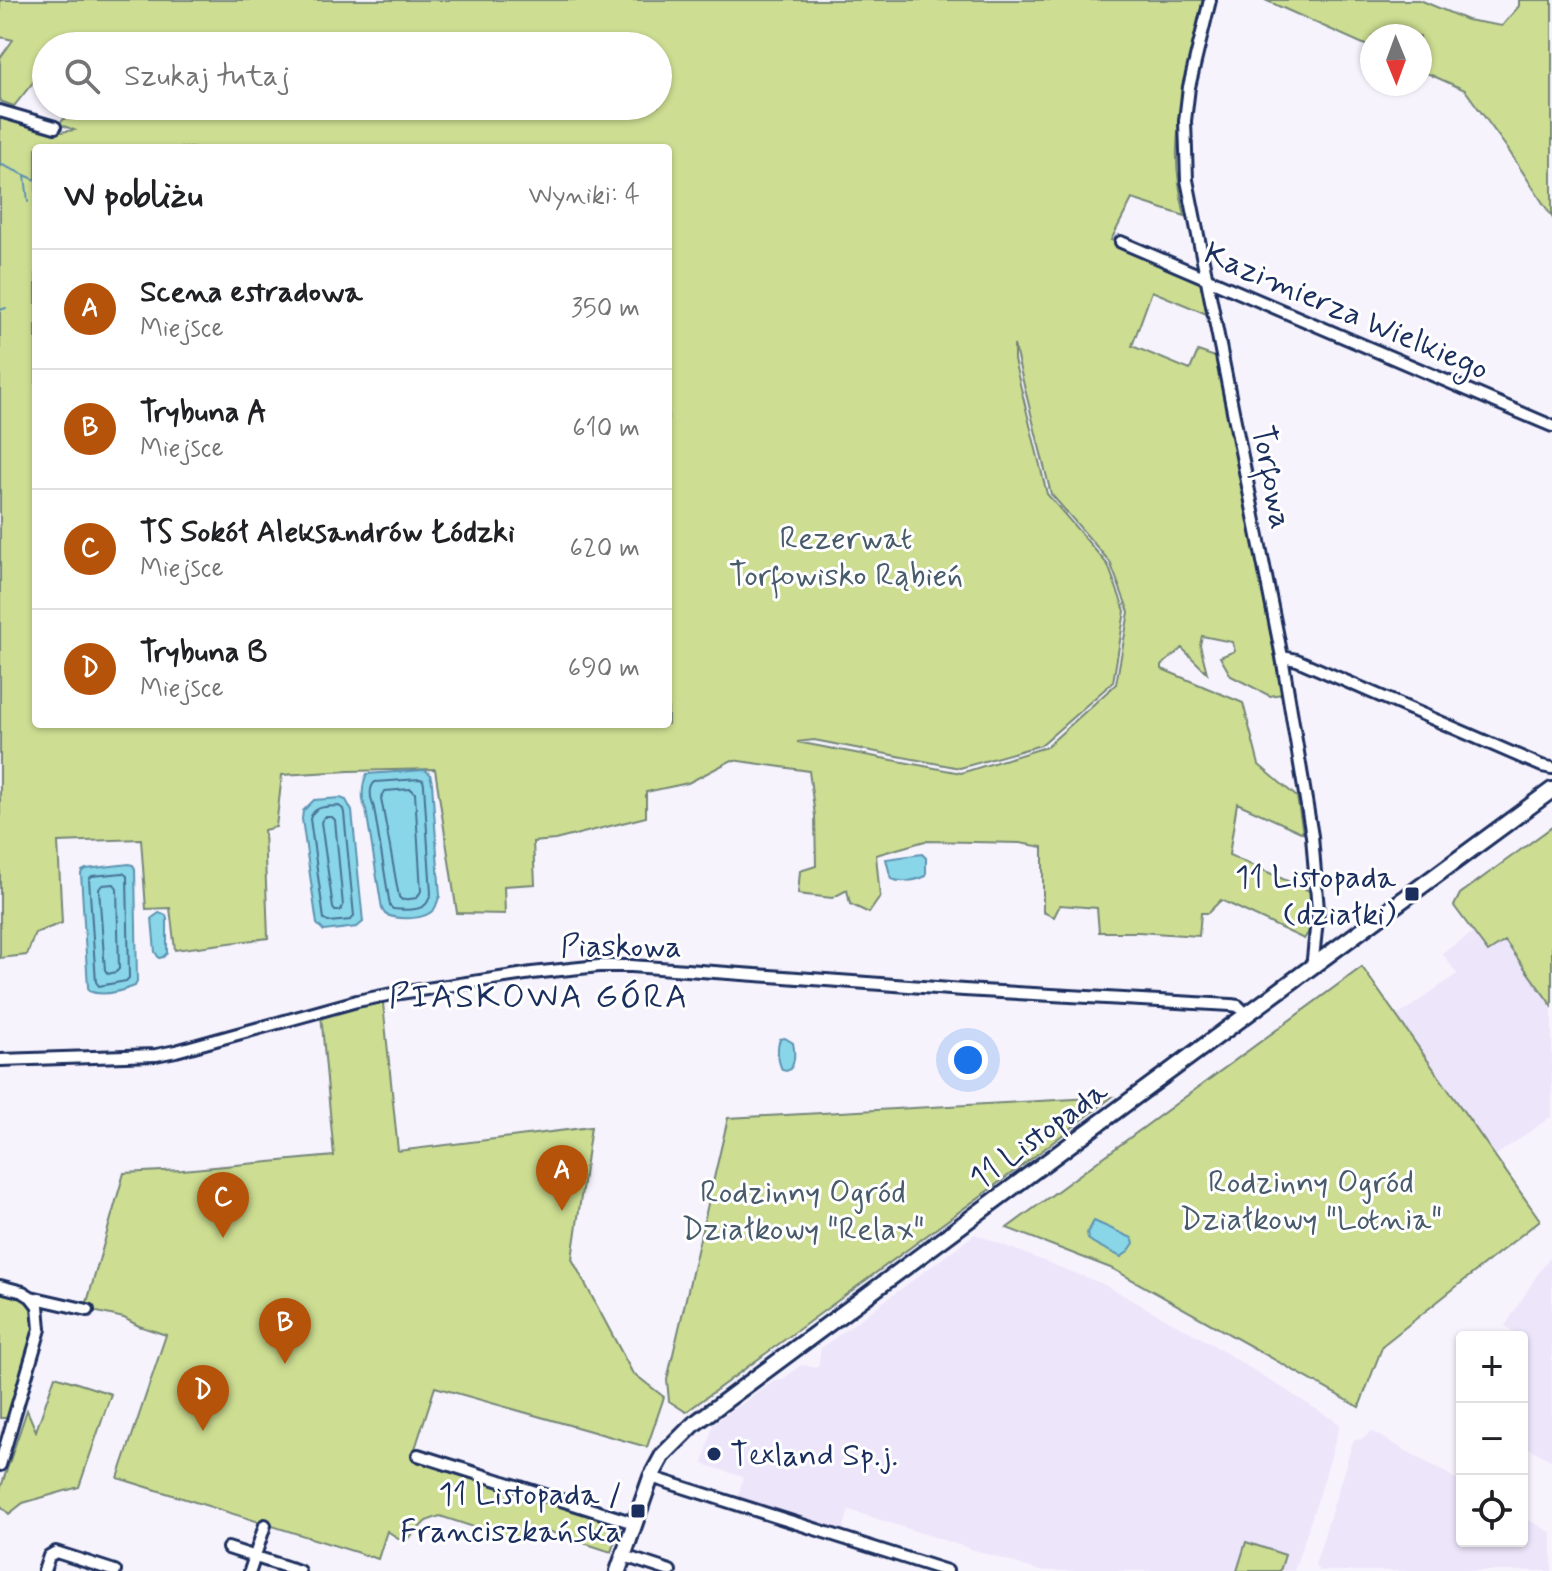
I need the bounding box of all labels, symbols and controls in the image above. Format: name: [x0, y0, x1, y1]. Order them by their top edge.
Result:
north arrow: [1360, 24, 1432, 96]
search box: [32, 32, 672, 120]
icon: search: [60, 54, 104, 98]
text: Szukaj tutaj: [124, 57, 290, 96]
text: W pobliżu: [64, 174, 203, 219]
text: Wyniki: 4: [529, 179, 640, 213]
street label: Kazimierza Wielkiego: [1197, 233, 1495, 393]
text: Scena estradowa: [140, 273, 363, 312]
text: A: [81, 292, 99, 326]
text: 350 m: [571, 292, 640, 326]
text: Miejsce: [140, 312, 224, 346]
text: Trybuna A: [140, 393, 267, 432]
text: B: [82, 412, 98, 446]
text: 610 m: [572, 412, 640, 446]
street label: Torfowa: [1238, 422, 1302, 533]
text: Miejsce: [140, 432, 224, 466]
text: TS Sokół Aleksandrów Łódzki: [140, 513, 515, 552]
park label: Rezerwat Torfowisko Rąbień: [729, 518, 963, 599]
text: C: [81, 532, 99, 566]
text: 620 m: [570, 532, 640, 566]
text: Miejsce: [140, 552, 224, 586]
text: Trybuna B: [140, 633, 267, 672]
text: D: [81, 652, 99, 686]
text: 690 m: [568, 652, 640, 686]
text: Miejsce: [140, 672, 224, 706]
place label: 11 Listopada (działki): [1235, 857, 1397, 936]
marker: 11 Listopada (działki): [1403, 885, 1421, 903]
street label: Piaskowa: [560, 926, 682, 968]
district label: PIASKOWA GÓRA: [389, 975, 689, 1020]
your location: [948, 1040, 988, 1080]
street label: 11 Listopada: [962, 1071, 1117, 1200]
pin: A: [536, 1145, 588, 1211]
park label: Rodzinny Ogród Działkowy "Lotnia": [1180, 1162, 1442, 1241]
pin: C: [197, 1172, 249, 1238]
park label: Rodzinny Ogród Działkowy "Relax": [682, 1172, 924, 1251]
pin: B: [259, 1298, 311, 1364]
map controls: [1456, 1331, 1528, 1547]
button: +: [1456, 1331, 1528, 1403]
pin: D: [177, 1365, 229, 1431]
button: −: [1456, 1403, 1528, 1475]
place label: Texland Sp.j.: [730, 1435, 898, 1477]
marker: Texland Sp.j.: [705, 1445, 723, 1463]
place label: 11 Listopada / Franciszkańska: [400, 1474, 622, 1553]
button: locate: [1456, 1475, 1528, 1547]
marker: 11 Listopada / Franciszkańska: [629, 1502, 647, 1520]

